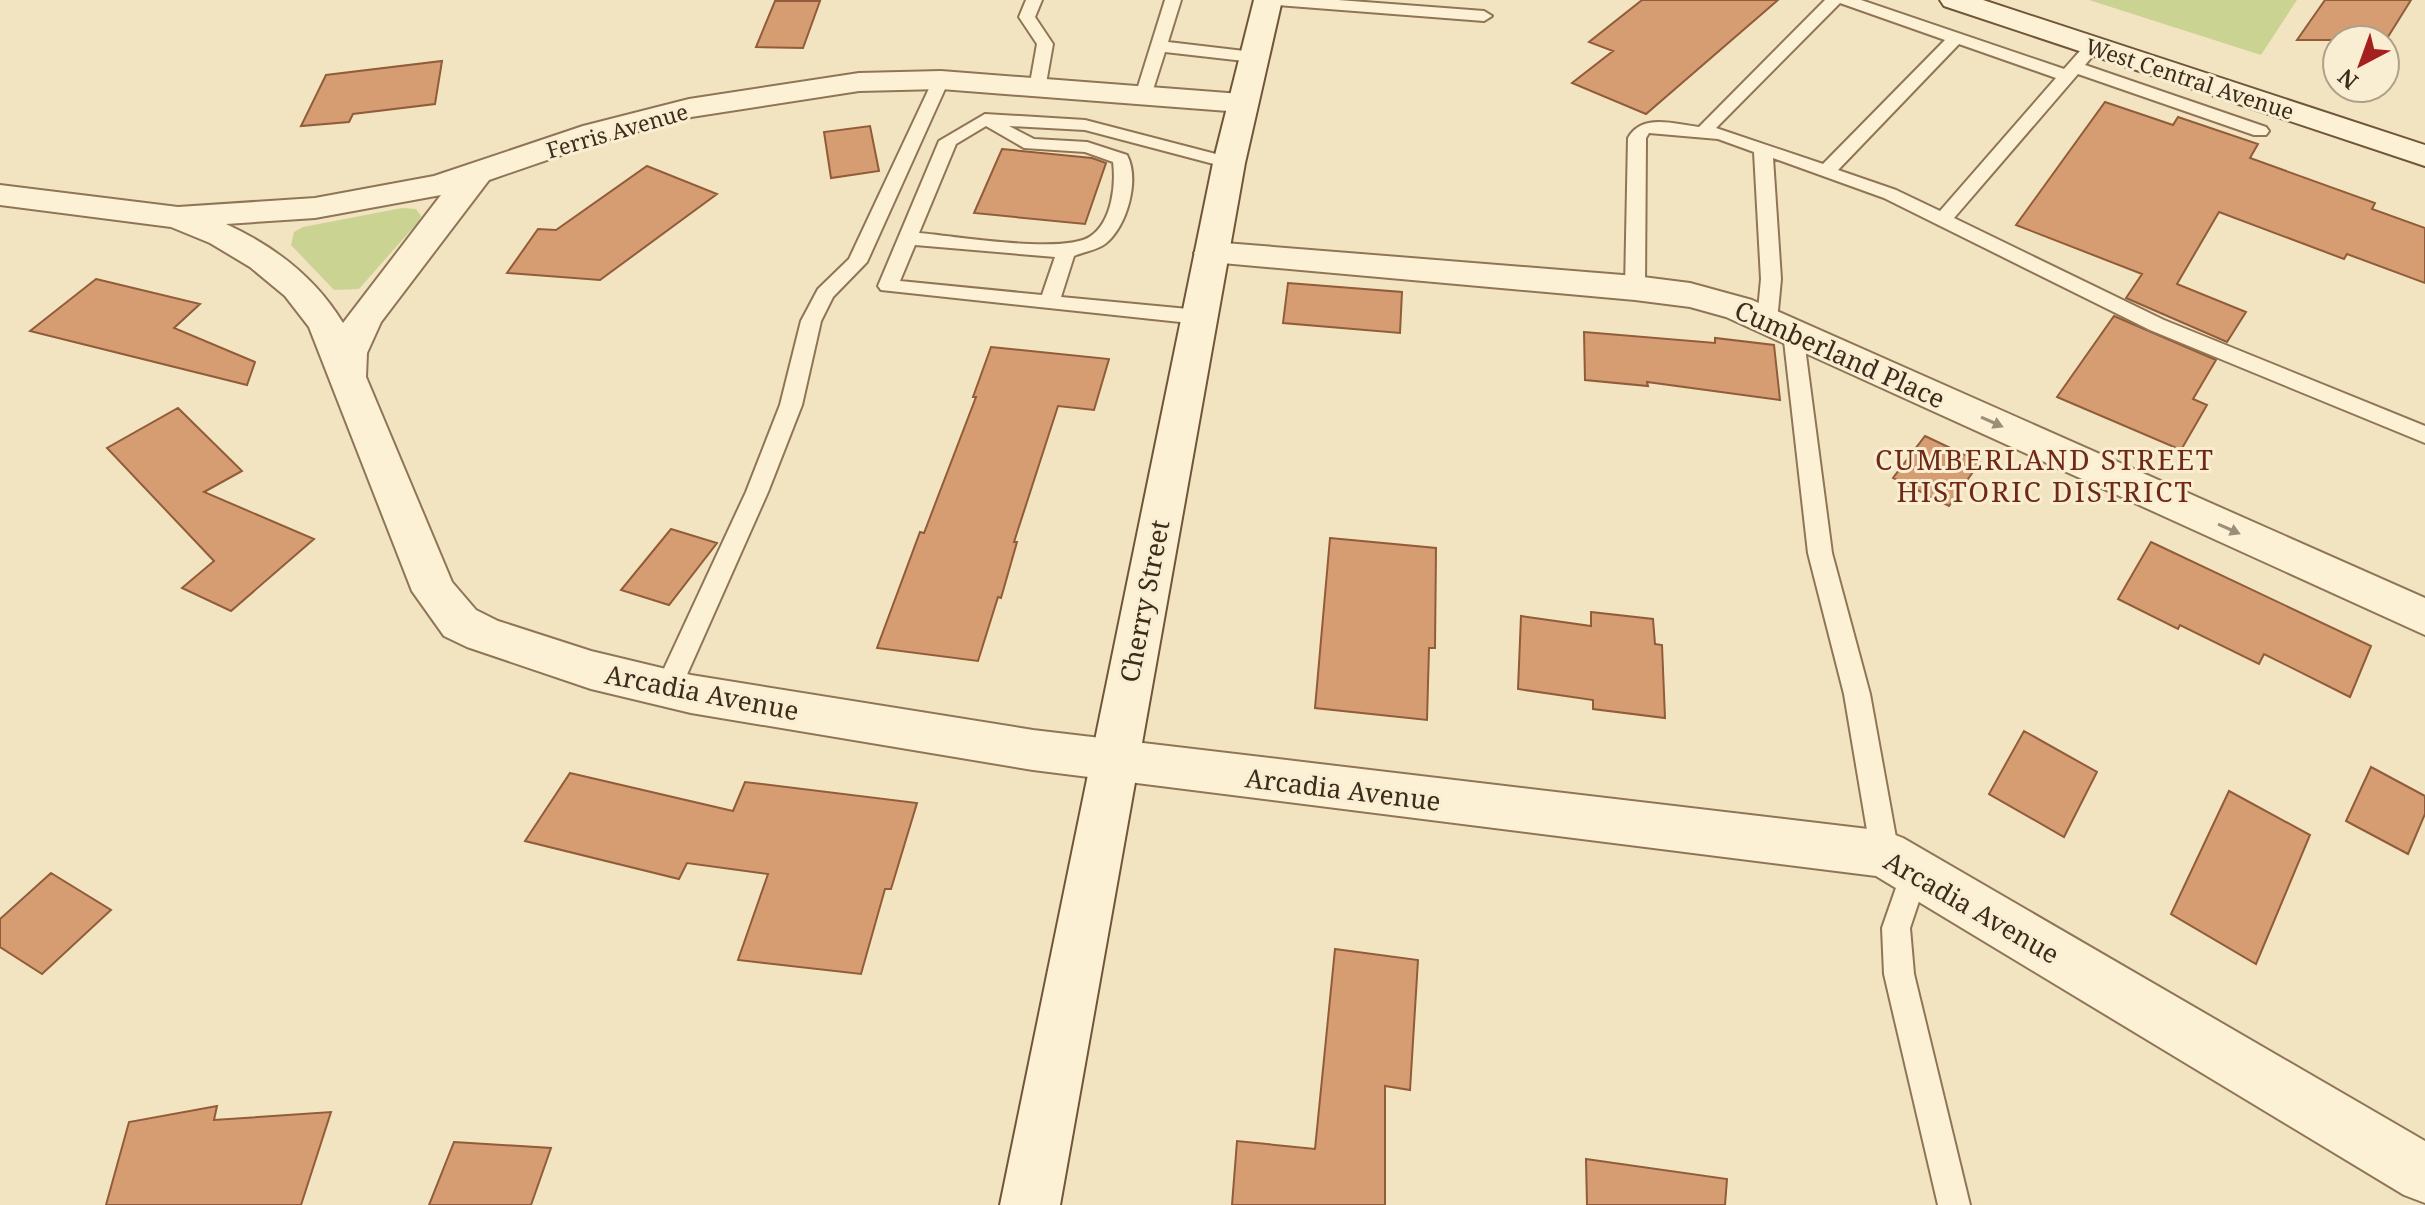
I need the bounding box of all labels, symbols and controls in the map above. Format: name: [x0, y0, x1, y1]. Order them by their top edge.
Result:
north arrow: [2321, 24, 2401, 104]
street label: West Central Avenue: [2082, 30, 2298, 126]
text: N: [2331, 63, 2364, 97]
street label: Ferris Avenue: [543, 95, 691, 165]
street label: Cumberland Place: [1729, 291, 1951, 417]
one-way arrow: [1980, 415, 2004, 428]
district label: CUMBERLAND STREET HISTORIC DISTRICT: [1875, 440, 2215, 510]
street label: Cherry Street: [1111, 517, 1177, 685]
one-way arrow: [2217, 522, 2241, 535]
street label: Arcadia Avenue: [602, 656, 802, 728]
street label: Arcadia Avenue: [1243, 759, 1443, 819]
street label: Arcadia Avenue: [1878, 842, 2066, 972]

